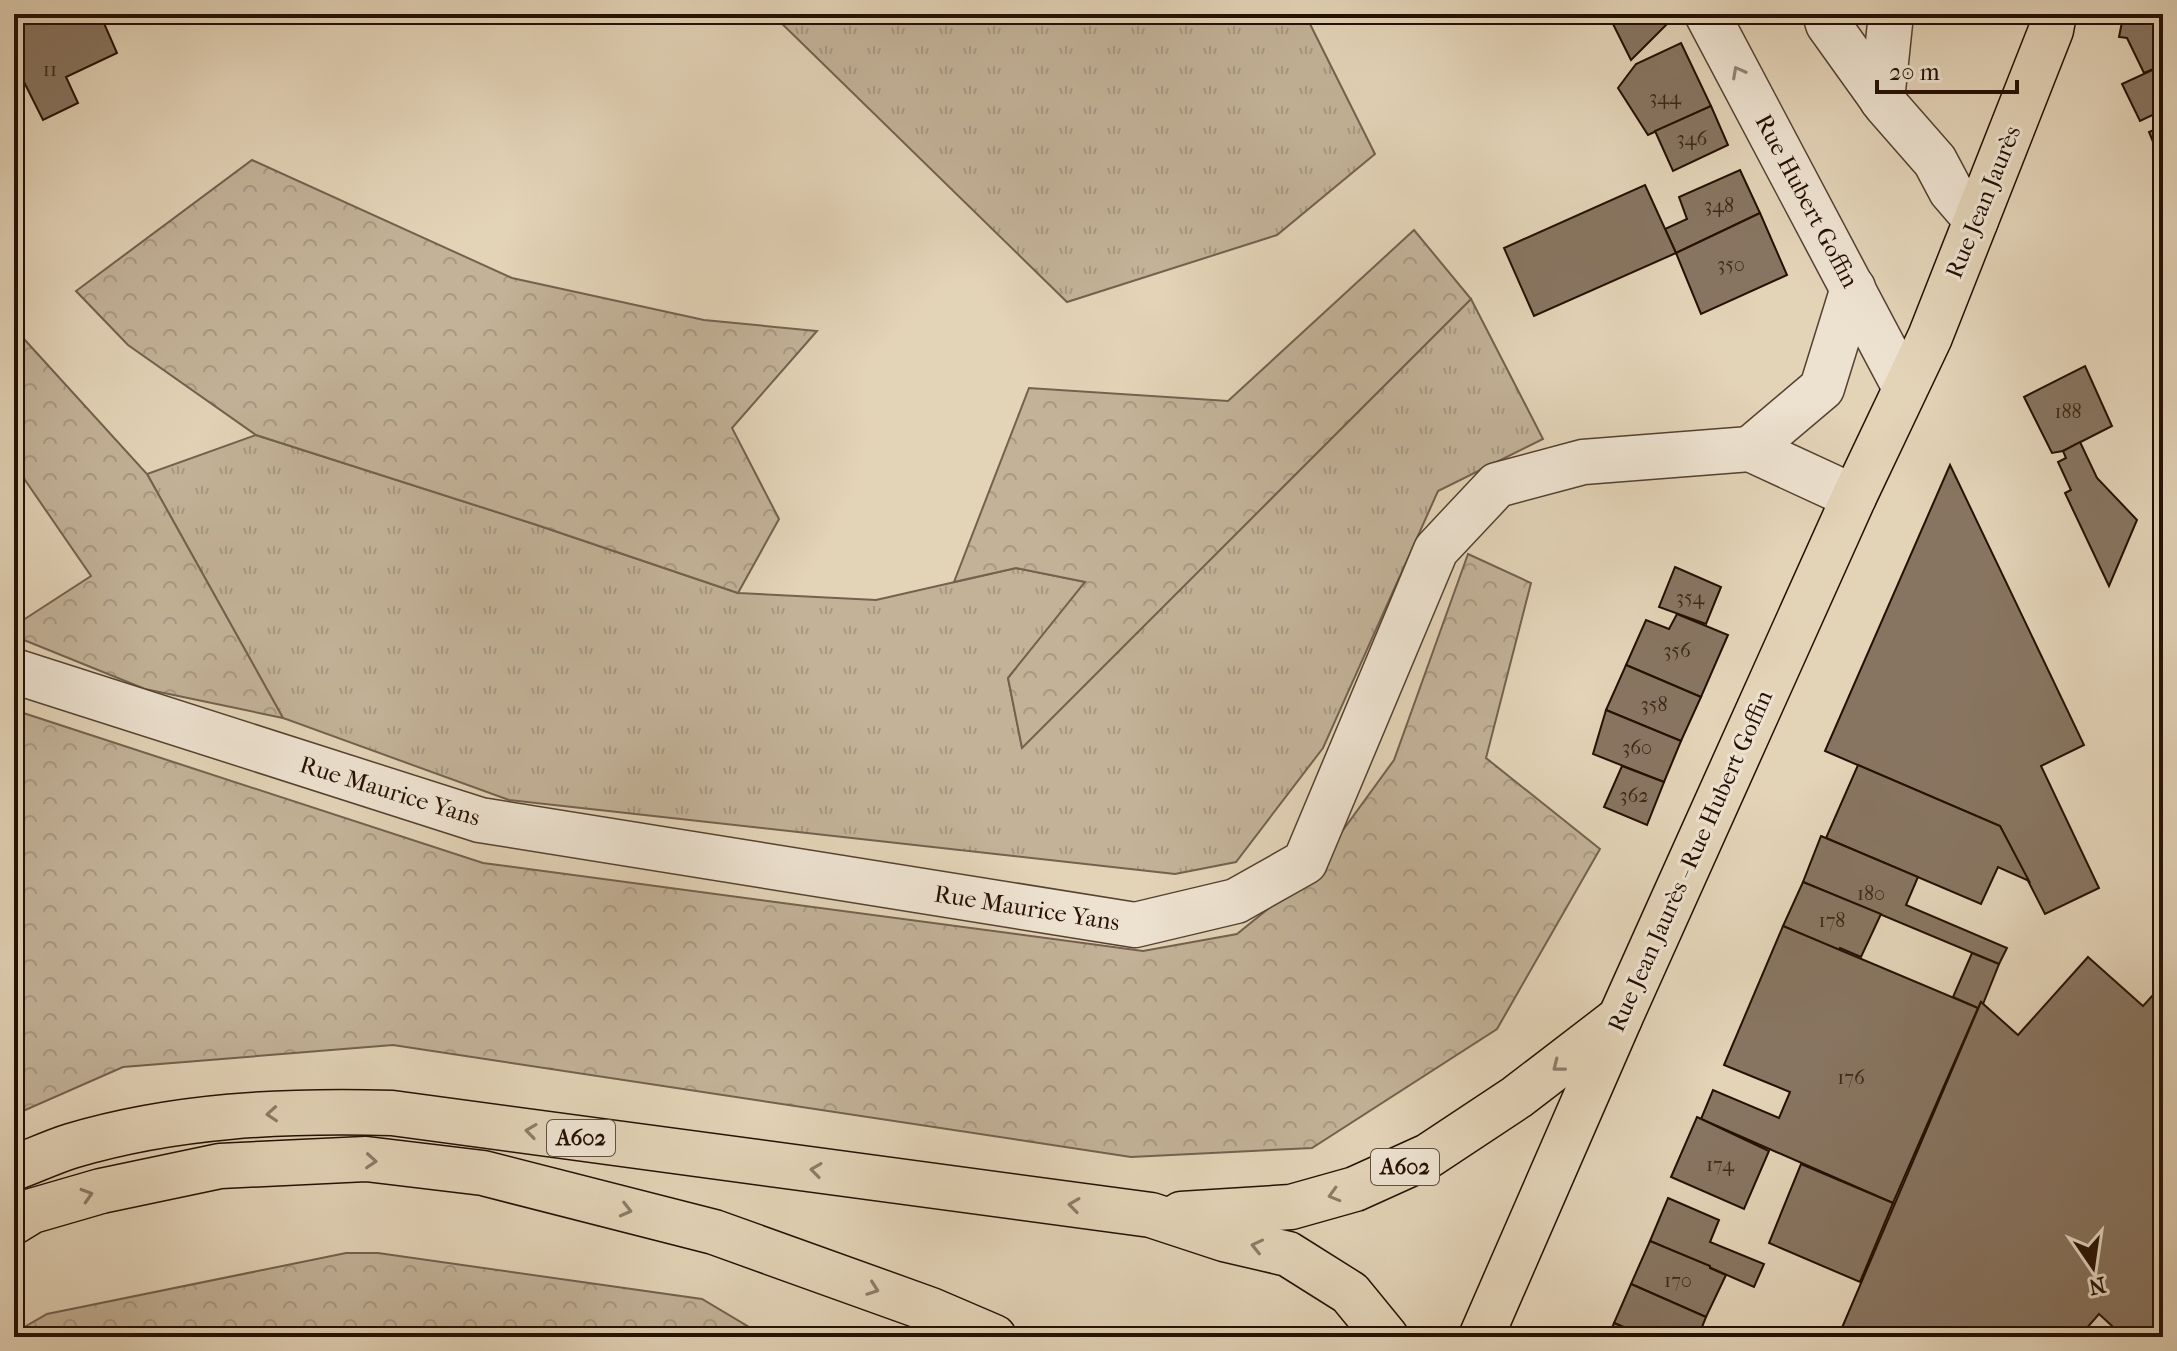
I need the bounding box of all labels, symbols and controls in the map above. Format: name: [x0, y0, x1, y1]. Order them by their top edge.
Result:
scale bar: [1877, 44, 2017, 94]
house number: 11: [43, 58, 57, 81]
text: 20 m: [1889, 58, 1940, 86]
one-way arrow: [1732, 66, 1748, 80]
house number: 344: [1649, 86, 1682, 109]
street label: Rue Hubert Goffin: [1750, 110, 1865, 293]
street label: Rue Jean Jaurès: [1940, 122, 2026, 282]
house number: 346: [1677, 127, 1708, 150]
house number: 348: [1704, 194, 1734, 217]
house number: 350: [1717, 253, 1745, 276]
house number: 188: [2054, 400, 2082, 423]
house number: 354: [1676, 586, 1706, 609]
house number: 356: [1663, 639, 1691, 662]
street label: Rue Jean Jaurès - Rue Hubert Goffin: [1602, 686, 1778, 1036]
house number: 358: [1641, 693, 1667, 716]
house number: 360: [1622, 736, 1652, 759]
street label: Rue Maurice Yans: [296, 750, 484, 832]
house number: 362: [1619, 784, 1649, 807]
street label: Rue Maurice Yans: [932, 880, 1122, 936]
house number: 180: [1857, 882, 1885, 905]
house number: 178: [1819, 909, 1845, 932]
one-way arrow: [1552, 1056, 1567, 1070]
house number: 176: [1837, 1066, 1865, 1089]
one-way arrow: [265, 1105, 278, 1122]
road number: A602: [547, 1120, 615, 1156]
one-way arrow: [524, 1123, 538, 1140]
road number: A602: [1371, 1149, 1439, 1185]
one-way arrow: [365, 1152, 378, 1169]
house number: 174: [1706, 1153, 1735, 1176]
one-way arrow: [809, 1162, 823, 1179]
one-way arrow: [1328, 1186, 1342, 1202]
one-way arrow: [80, 1188, 93, 1204]
one-way arrow: [1067, 1197, 1081, 1214]
one-way arrow: [619, 1200, 633, 1217]
north arrow: [2053, 1227, 2133, 1307]
one-way arrow: [1251, 1239, 1265, 1256]
house number: 170: [1664, 1269, 1692, 1292]
text: N: [2086, 1271, 2108, 1300]
one-way arrow: [866, 1279, 880, 1296]

